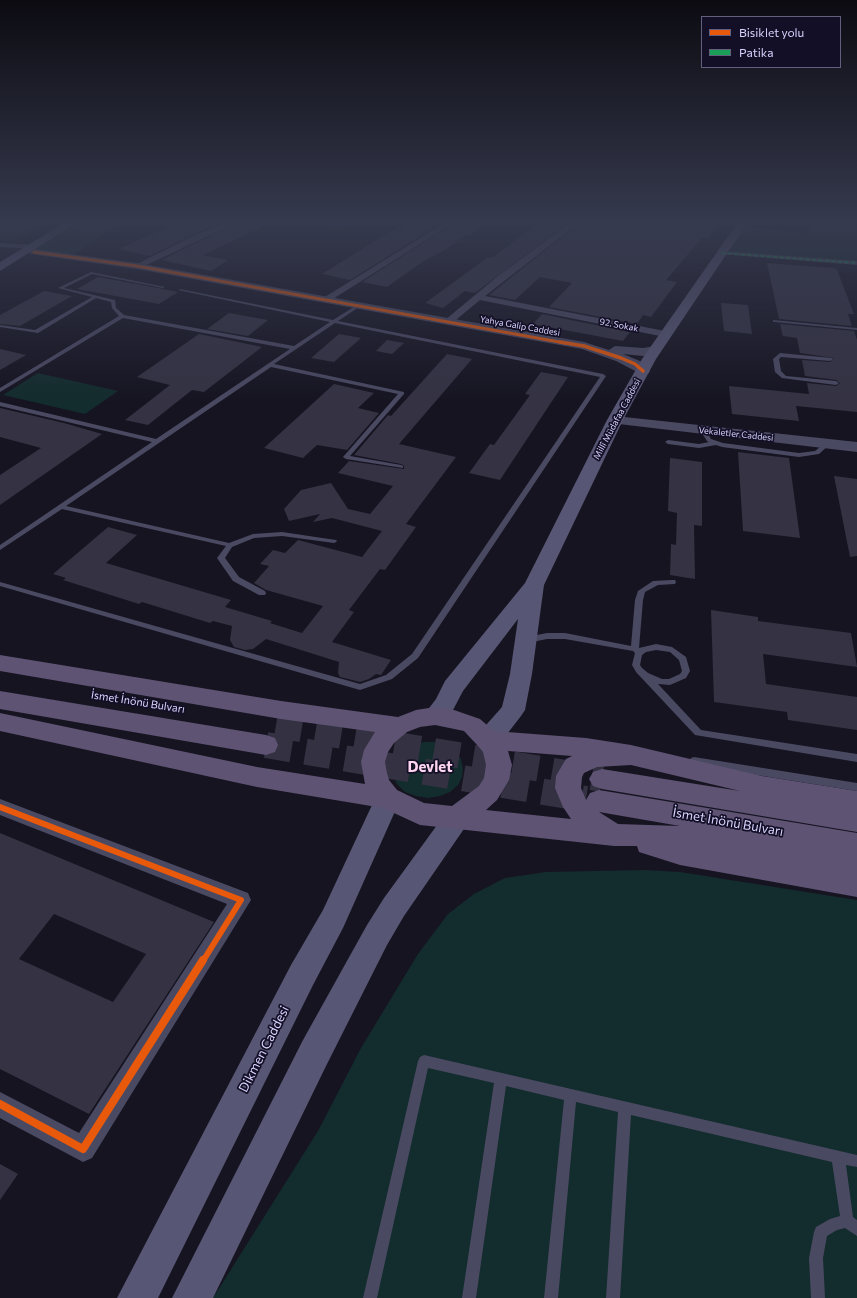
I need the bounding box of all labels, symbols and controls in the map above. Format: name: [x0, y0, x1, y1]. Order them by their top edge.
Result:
legend: [701, 16, 841, 68]
text: Bisiklet yolu: [739, 25, 804, 39]
text: Patika: [739, 45, 774, 59]
street label: Yahya Galip Caddesi: [479, 314, 561, 338]
street label: 92. Sokak: [599, 316, 639, 334]
street label: Millî Müdafaa Caddesi: [591, 377, 643, 461]
street label: Vekaletler Caddesi: [698, 425, 774, 443]
street label: İsmet İnönü Bulvarı: [90, 688, 186, 716]
district label: Devlet: [407, 758, 453, 776]
street label: İsmet İnönü Bulvarı: [671, 805, 785, 839]
street label: Dikmen Caddesi: [236, 1003, 292, 1095]

